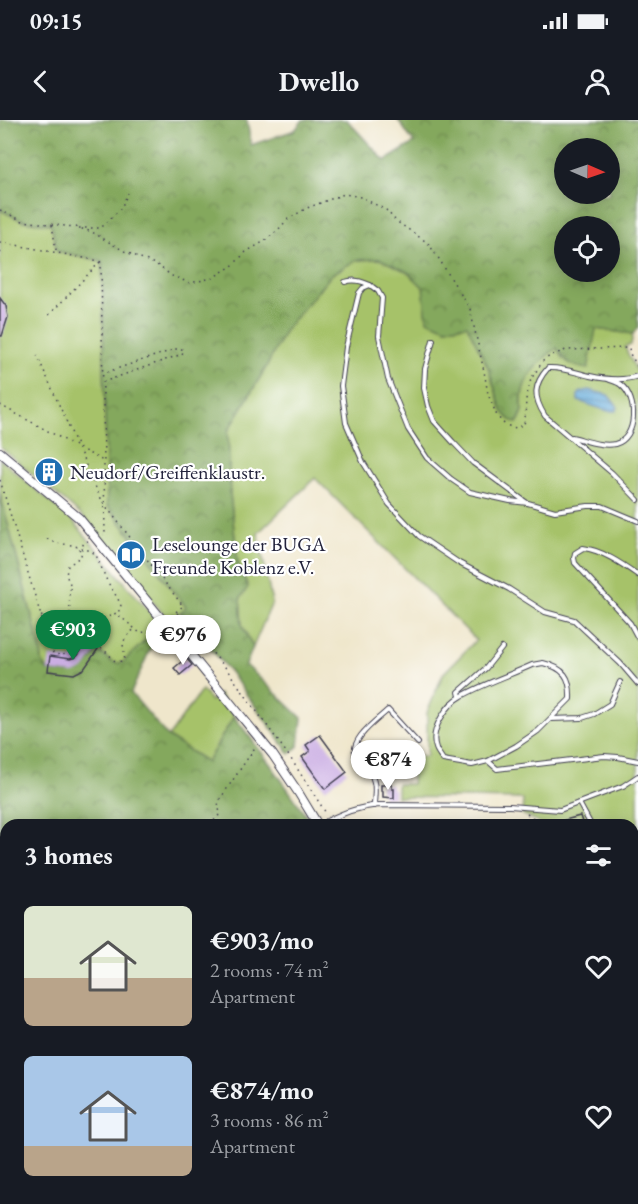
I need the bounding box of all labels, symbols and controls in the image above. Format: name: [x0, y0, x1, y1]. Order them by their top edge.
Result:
text: 09:15: [30, 7, 83, 36]
text: Dwello: [279, 64, 359, 99]
icon: back: [24, 65, 57, 98]
icon: person: [581, 65, 614, 98]
north arrow: [554, 138, 620, 204]
map controls: [554, 138, 620, 282]
button: locate: [554, 216, 620, 282]
building icon: Neudorf/Greiffenklaustr.: [33, 456, 65, 488]
place label: Neudorf/Greiffenklaustr.: [70, 459, 265, 485]
place label: Leselounge der BUGA Freunde Koblenz e.V.: [152, 531, 326, 580]
library icon: Leselounge der BUGA Freunde Koblenz e.V.: [115, 539, 147, 571]
pin: €903: [37, 610, 109, 661]
pin: €976: [147, 615, 219, 666]
text: €903: [50, 616, 96, 642]
text: €976: [160, 621, 206, 647]
pin: €874: [352, 740, 424, 791]
text: €874: [365, 746, 411, 772]
text: 3 homes: [24, 838, 113, 872]
icon: filters: [582, 839, 615, 872]
text: €903/mo: [210, 923, 313, 957]
icon: home: [72, 930, 144, 1002]
icon: heart: [582, 950, 615, 983]
text: 2 rooms · 74 m²: [210, 957, 329, 983]
text: Apartment: [210, 983, 295, 1009]
text: €874/mo: [210, 1073, 313, 1107]
icon: home: [72, 1080, 144, 1152]
icon: heart: [582, 1100, 615, 1133]
text: 3 rooms · 86 m²: [210, 1107, 329, 1133]
text: Apartment: [210, 1133, 295, 1159]

